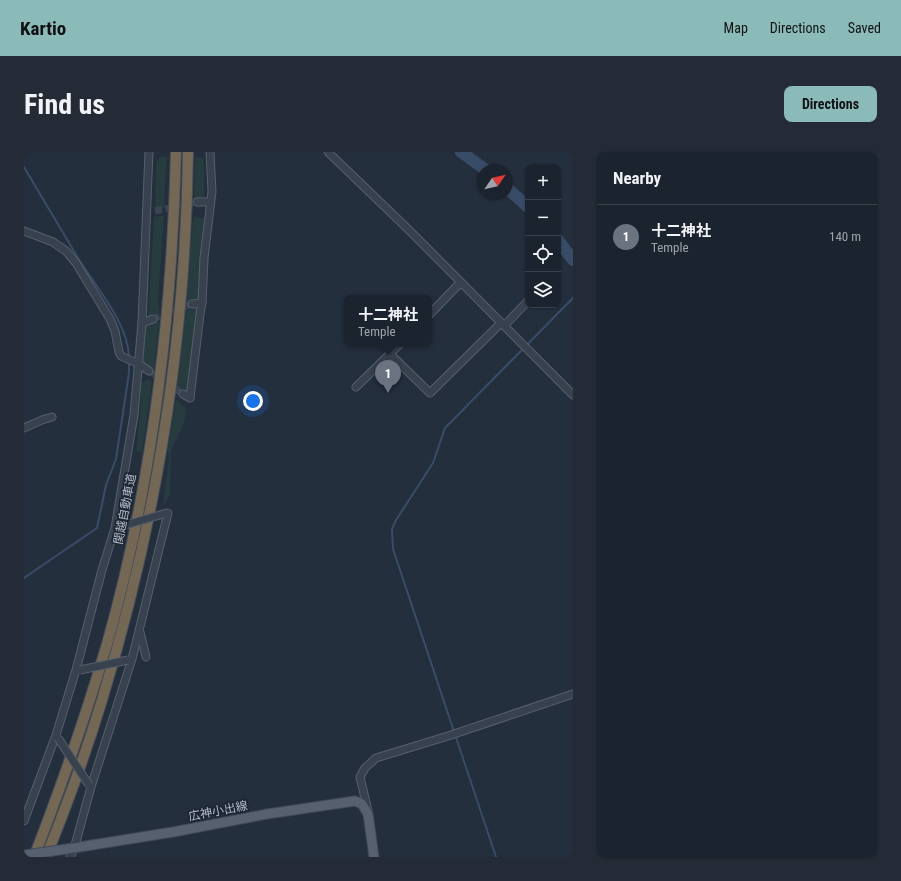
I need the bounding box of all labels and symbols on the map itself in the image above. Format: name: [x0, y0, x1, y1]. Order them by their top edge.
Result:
north arrow: [477, 164, 513, 200]
pin: 1: [375, 360, 401, 393]
your location: [243, 391, 263, 411]
street label: 関越自動車道: [111, 472, 139, 546]
street label: 広神小出線: [187, 798, 249, 824]

